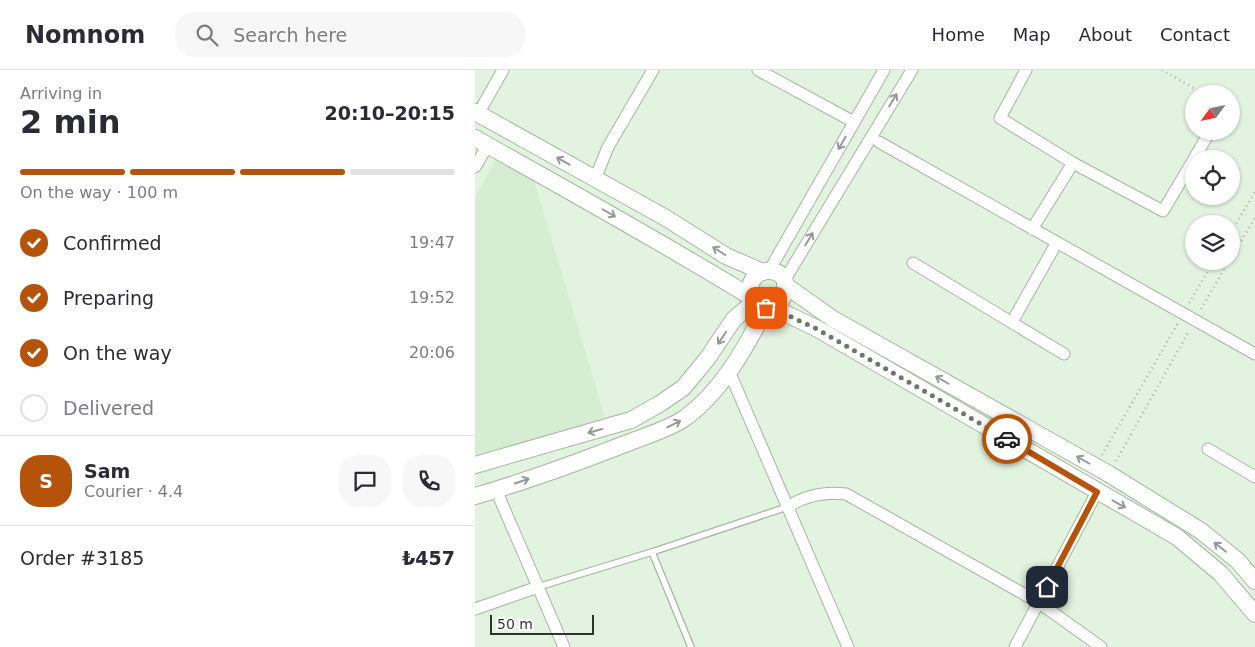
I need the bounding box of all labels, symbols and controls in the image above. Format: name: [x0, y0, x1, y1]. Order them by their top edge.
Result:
search box: [175, 12, 525, 57]
text: Nomnom: [25, 21, 145, 49]
icon: search: [193, 21, 221, 49]
text: Search here: [233, 24, 347, 46]
text: Home: [932, 24, 985, 45]
text: Map: [1013, 24, 1051, 45]
text: About: [1079, 24, 1132, 45]
text: Contact: [1160, 24, 1230, 45]
text: Arriving in: [20, 84, 102, 103]
north arrow: [1185, 85, 1240, 140]
map controls: [1185, 85, 1240, 270]
one-way arrow: [889, 94, 899, 108]
text: 20:10–20:15: [325, 102, 455, 124]
text: 2 min: [20, 103, 121, 141]
one-way arrow: [837, 135, 847, 149]
button: locate: [1185, 150, 1240, 205]
one-way arrow: [556, 156, 571, 166]
text: On the way · 100 m: [20, 183, 178, 202]
one-way arrow: [601, 209, 616, 218]
button: layers: [1185, 215, 1240, 270]
icon: check: [20, 229, 48, 257]
text: Confirmed: [63, 232, 162, 254]
text: 19:47: [409, 233, 455, 252]
one-way arrow: [804, 233, 814, 247]
one-way arrow: [712, 246, 726, 256]
icon: check: [20, 284, 48, 312]
text: Preparing: [63, 287, 154, 309]
pin: [745, 287, 787, 329]
text: 19:52: [409, 288, 455, 307]
icon: bag: [752, 294, 780, 322]
one-way arrow: [717, 331, 727, 345]
icon: check: [20, 339, 48, 367]
text: On the way: [63, 342, 172, 364]
text: 20:06: [409, 343, 455, 362]
one-way arrow: [935, 375, 950, 385]
text: Delivered: [63, 397, 154, 419]
courier: [982, 414, 1032, 464]
one-way arrow: [666, 419, 681, 429]
icon: car: [993, 425, 1021, 453]
one-way arrow: [587, 426, 603, 436]
button: chat: [339, 455, 391, 507]
button: phone: [403, 455, 455, 507]
one-way arrow: [1077, 455, 1091, 465]
text: Sam: [84, 460, 130, 482]
text: S: [39, 470, 53, 492]
one-way arrow: [513, 476, 529, 485]
text: Courier · 4.4: [84, 482, 183, 501]
one-way arrow: [1111, 499, 1126, 509]
one-way arrow: [1214, 542, 1227, 553]
text: Order #3185: [20, 547, 144, 569]
text: ₺457: [402, 547, 455, 569]
pin: [1026, 566, 1068, 608]
icon: home: [1033, 573, 1061, 601]
scale bar: [490, 612, 594, 635]
text: 50 m: [497, 616, 533, 632]

